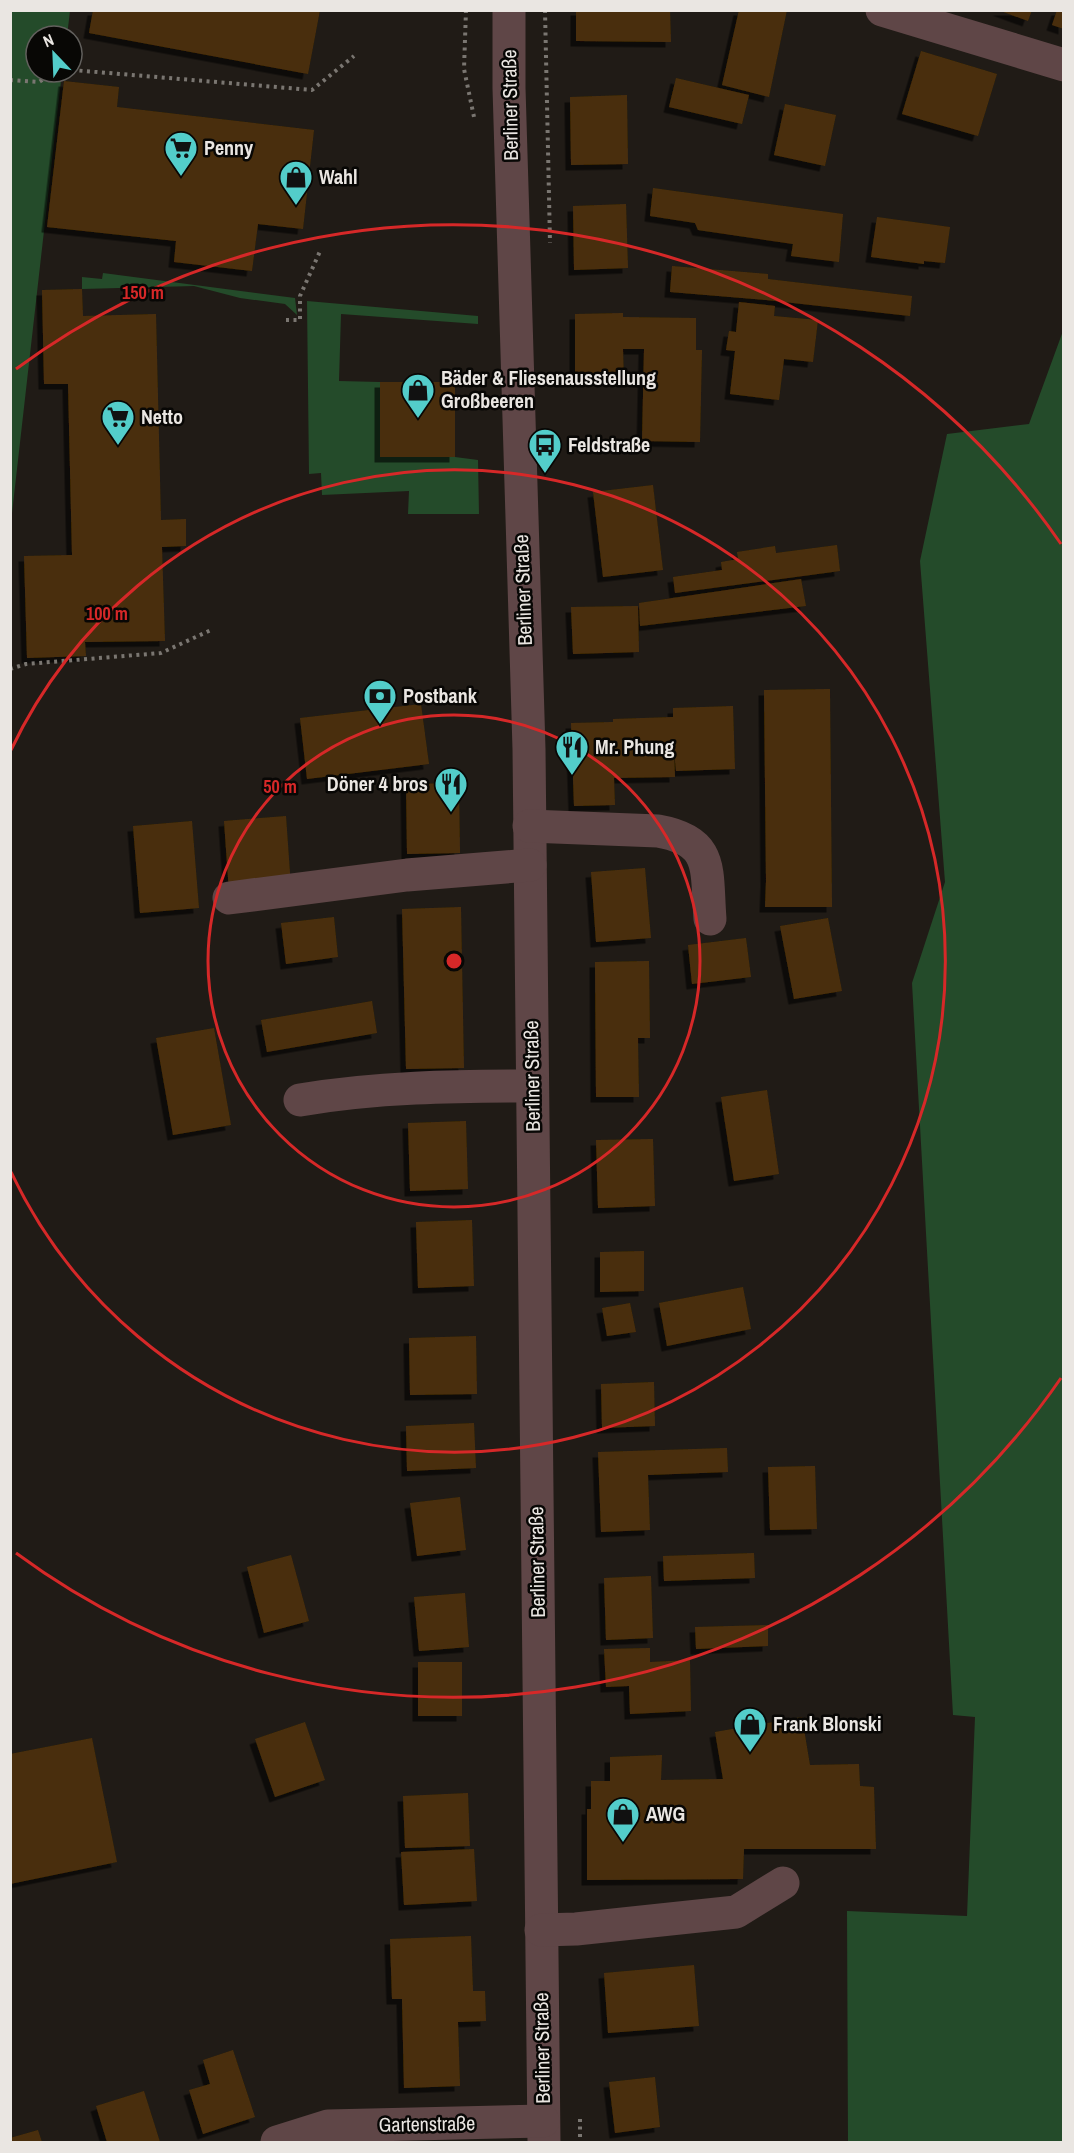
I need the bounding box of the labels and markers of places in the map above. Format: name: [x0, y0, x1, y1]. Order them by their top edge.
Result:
supermarket icon: Penny: [163, 130, 199, 177]
place label: Penny: [204, 134, 254, 161]
shop icon: Wahl: [278, 159, 314, 206]
place label: Wahl: [319, 163, 358, 190]
place label: Bäder & Fliesenausstellung Großbeeren: [441, 364, 656, 414]
shop icon: Bäder & Fliesenausstellung Großbeeren: [400, 372, 436, 419]
supermarket icon: Netto: [100, 399, 136, 446]
place label: Netto: [141, 403, 183, 430]
bus stop icon: Feldstraße: [527, 427, 563, 474]
place label: Feldstraße: [568, 431, 650, 458]
bank icon: Postbank: [362, 678, 398, 725]
place label: Postbank: [403, 682, 478, 709]
restaurant icon: Mr. Phung: [554, 729, 590, 776]
place label: Mr. Phung: [595, 733, 674, 760]
restaurant icon: Döner 4 bros: [433, 766, 469, 813]
place label: Döner 4 bros: [327, 770, 428, 797]
centre of rings: [444, 951, 464, 971]
shop icon: Frank Blonski: [732, 1706, 768, 1753]
place label: Frank Blonski: [773, 1710, 881, 1737]
shop icon: AWG: [605, 1796, 641, 1843]
place label: AWG: [646, 1800, 685, 1827]

